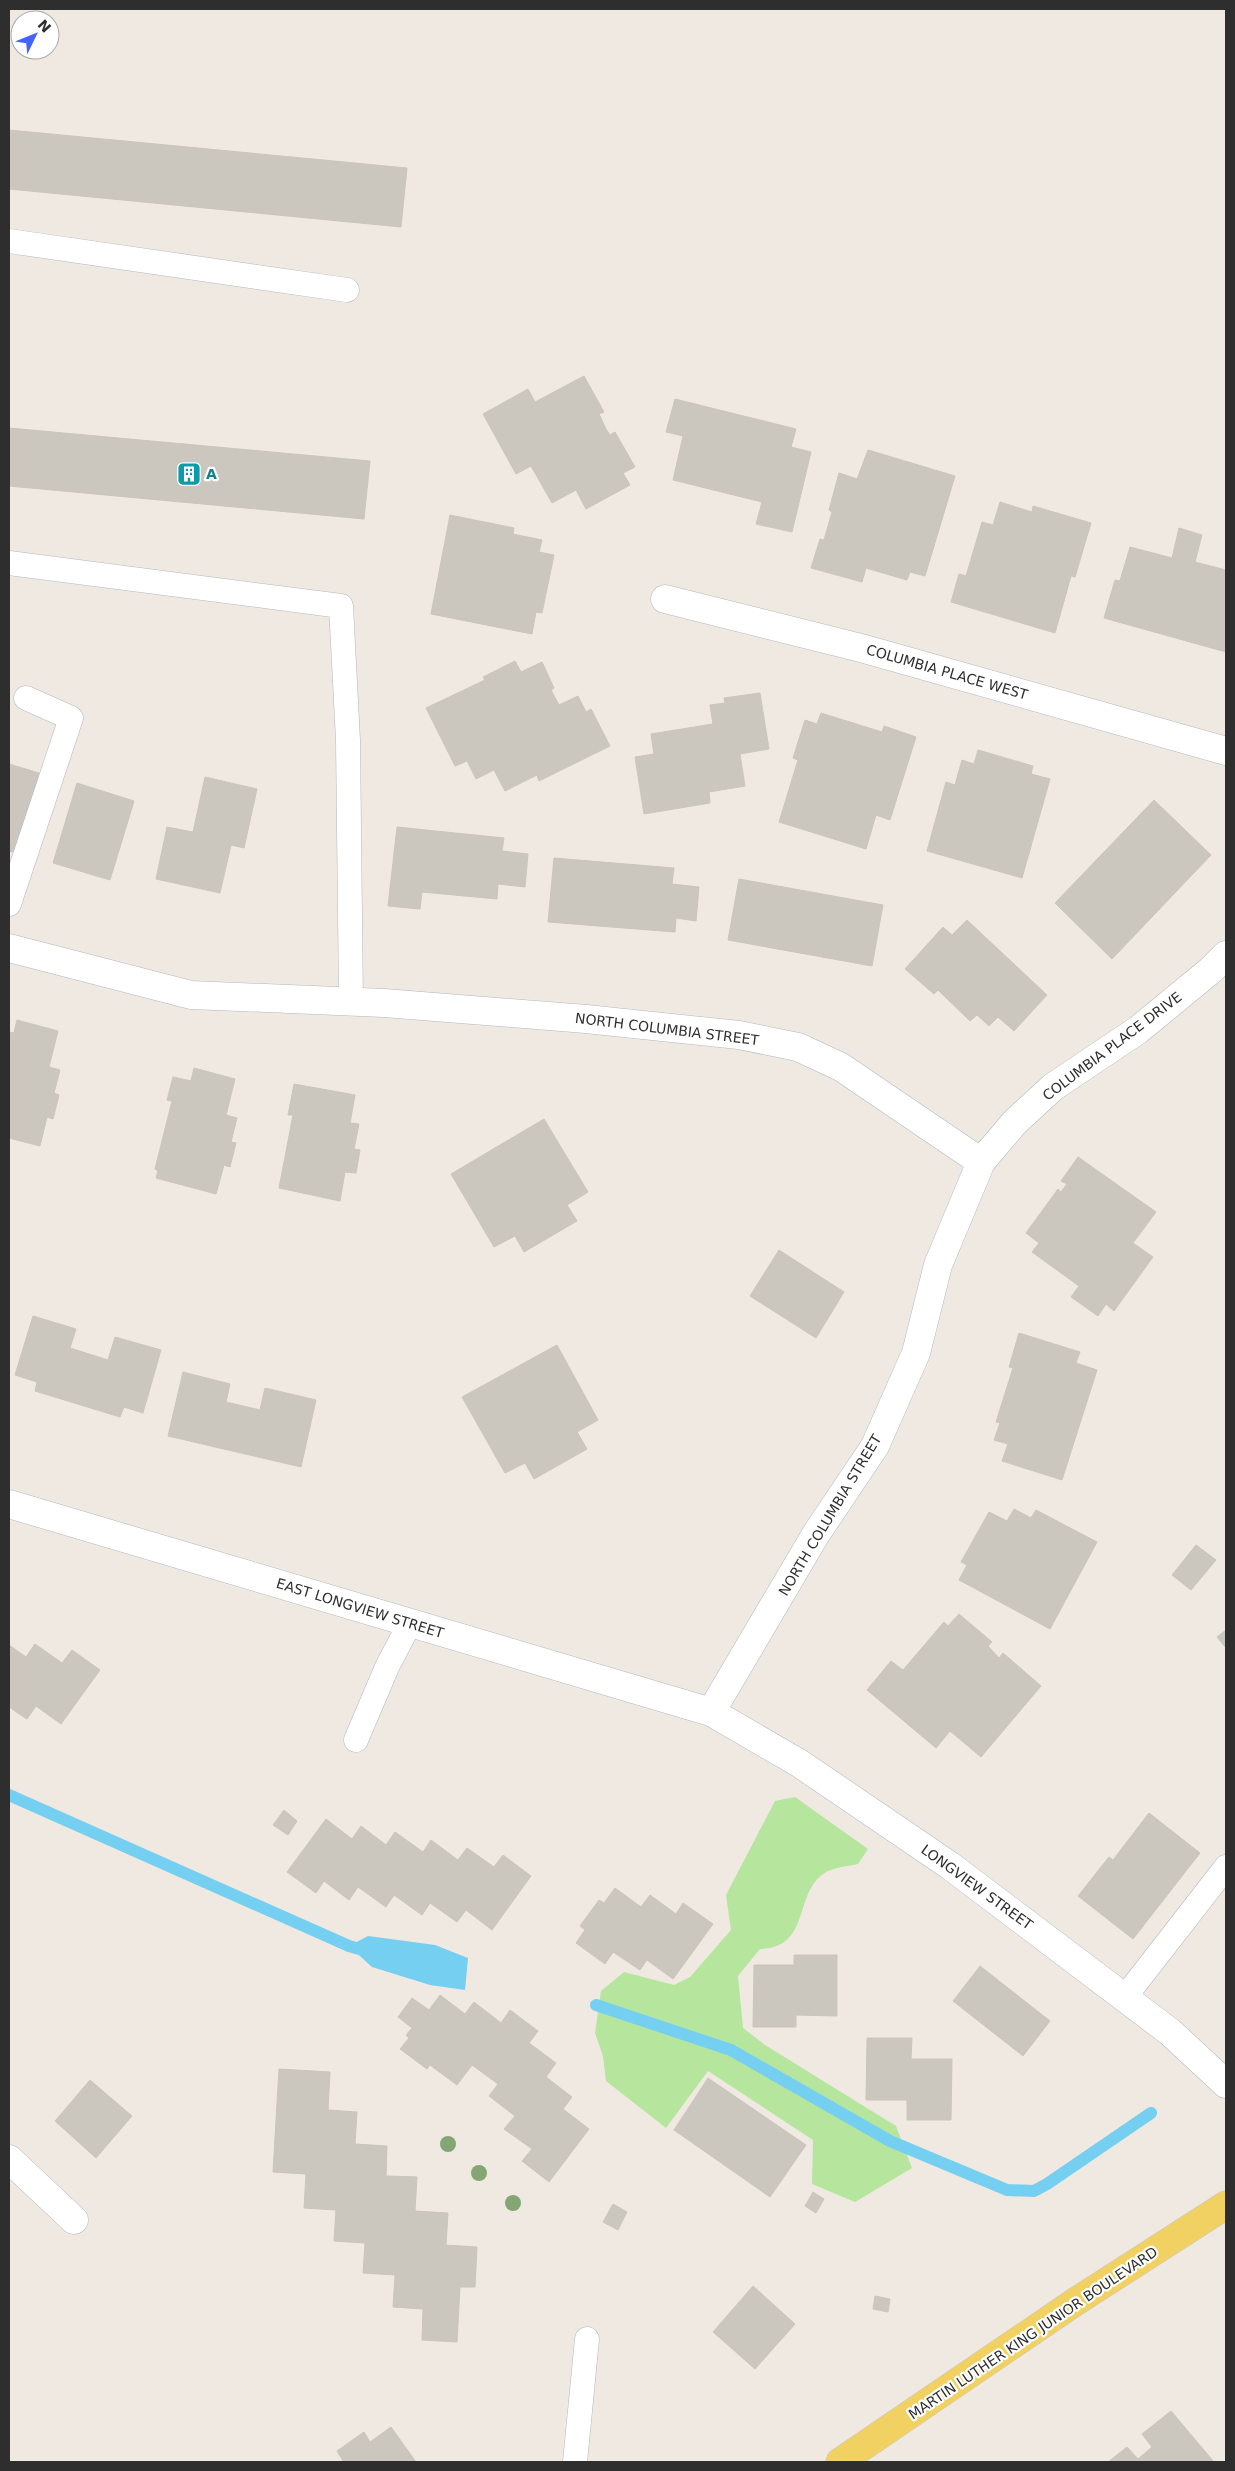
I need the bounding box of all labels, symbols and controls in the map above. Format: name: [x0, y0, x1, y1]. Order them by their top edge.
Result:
north arrow: [10, 10, 60, 60]
text: N: [35, 16, 54, 36]
building icon: A: [176, 461, 202, 487]
place label: A: [206, 466, 217, 482]
street label: COLUMBIA PLACE WEST: [864, 641, 1030, 703]
street label: COLUMBIA PLACE DRIVE: [1039, 988, 1185, 1104]
street label: NORTH COLUMBIA STREET: [574, 1010, 760, 1048]
street label: NORTH COLUMBIA STREET: [775, 1431, 885, 1598]
street label: EAST LONGVIEW STREET: [274, 1575, 446, 1641]
street label: LONGVIEW STREET: [918, 1841, 1036, 1933]
street label: MARTIN LUTHER KING JUNIOR BOULEVARD: [906, 2243, 1160, 2423]

